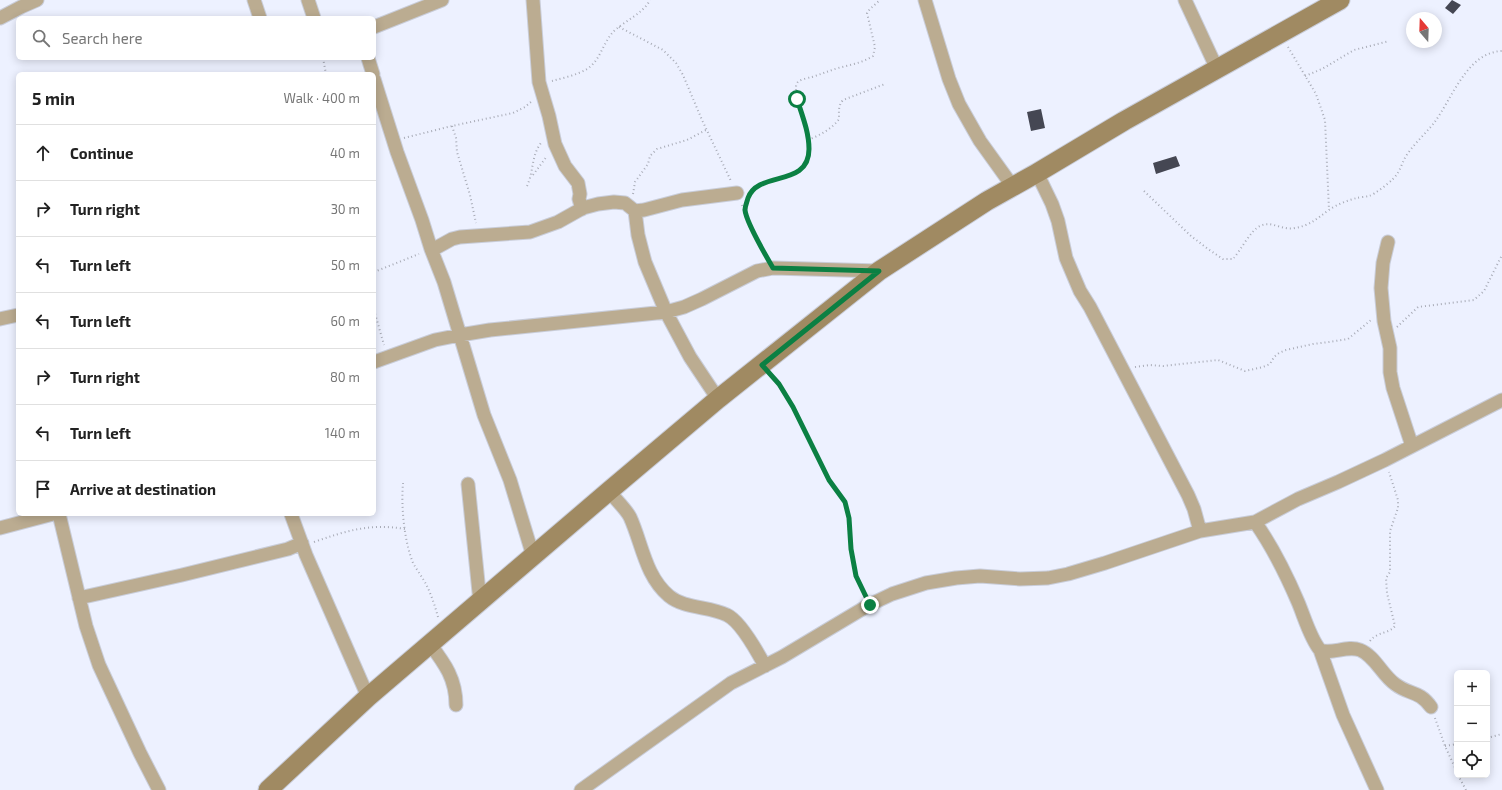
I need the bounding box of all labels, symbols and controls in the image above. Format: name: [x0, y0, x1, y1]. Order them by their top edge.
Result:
north arrow: [1406, 12, 1442, 48]
search box: [16, 16, 376, 60]
icon: search: [30, 27, 52, 49]
text: Search here: [62, 29, 143, 47]
text: 5 min: [32, 88, 75, 108]
text: Walk · 400 m: [284, 90, 360, 106]
route start: [788, 90, 806, 108]
icon: ahead: [32, 142, 54, 164]
text: Continue: [70, 144, 133, 162]
text: 40 m: [330, 145, 360, 161]
icon: right: [32, 198, 54, 220]
text: Turn right: [70, 200, 140, 218]
text: 30 m: [331, 201, 360, 217]
icon: left: [32, 254, 54, 276]
text: Turn left: [70, 256, 131, 274]
text: 50 m: [331, 257, 360, 273]
icon: left: [32, 310, 54, 332]
text: Turn left: [70, 312, 131, 330]
text: 60 m: [330, 313, 360, 329]
icon: right: [32, 366, 54, 388]
text: Turn right: [70, 368, 140, 386]
text: 80 m: [330, 369, 360, 385]
icon: left: [32, 422, 54, 444]
text: Turn left: [70, 424, 131, 442]
text: 140 m: [325, 425, 360, 441]
icon: arrive: [32, 478, 54, 500]
text: Arrive at destination: [70, 480, 216, 498]
route end: [861, 596, 879, 614]
map controls: [1454, 670, 1490, 778]
button: +: [1454, 670, 1490, 706]
button: −: [1454, 706, 1490, 742]
button: locate: [1454, 742, 1490, 778]

